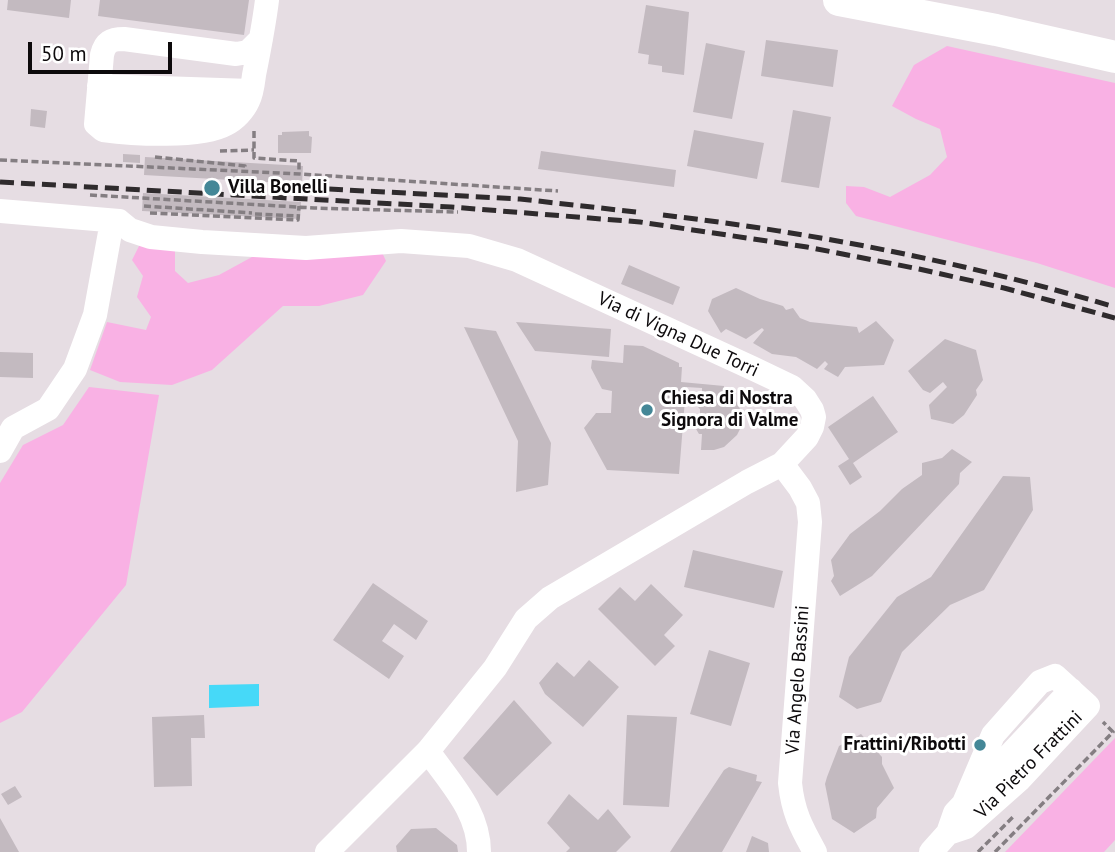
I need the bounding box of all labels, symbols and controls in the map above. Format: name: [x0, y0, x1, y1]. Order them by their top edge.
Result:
scale bar: [32, 28, 175, 72]
text: 50 m: [41, 40, 87, 67]
place label: Villa Bonelli: [228, 177, 328, 199]
marker: Villa Bonelli: [202, 178, 222, 198]
street label: Via di Vigna Due Torri: [594, 288, 762, 382]
place label: Chiesa di Nostra Signora di Valme: [661, 388, 798, 432]
marker: Chiesa di Nostra Signora di Valme: [639, 402, 655, 418]
street label: Via Angelo Bassini: [781, 605, 815, 755]
street label: Via Pietro Frattini: [970, 706, 1088, 824]
place label: Frattini/Ribotti: [844, 734, 966, 756]
marker: Frattini/Ribotti: [972, 737, 988, 753]

